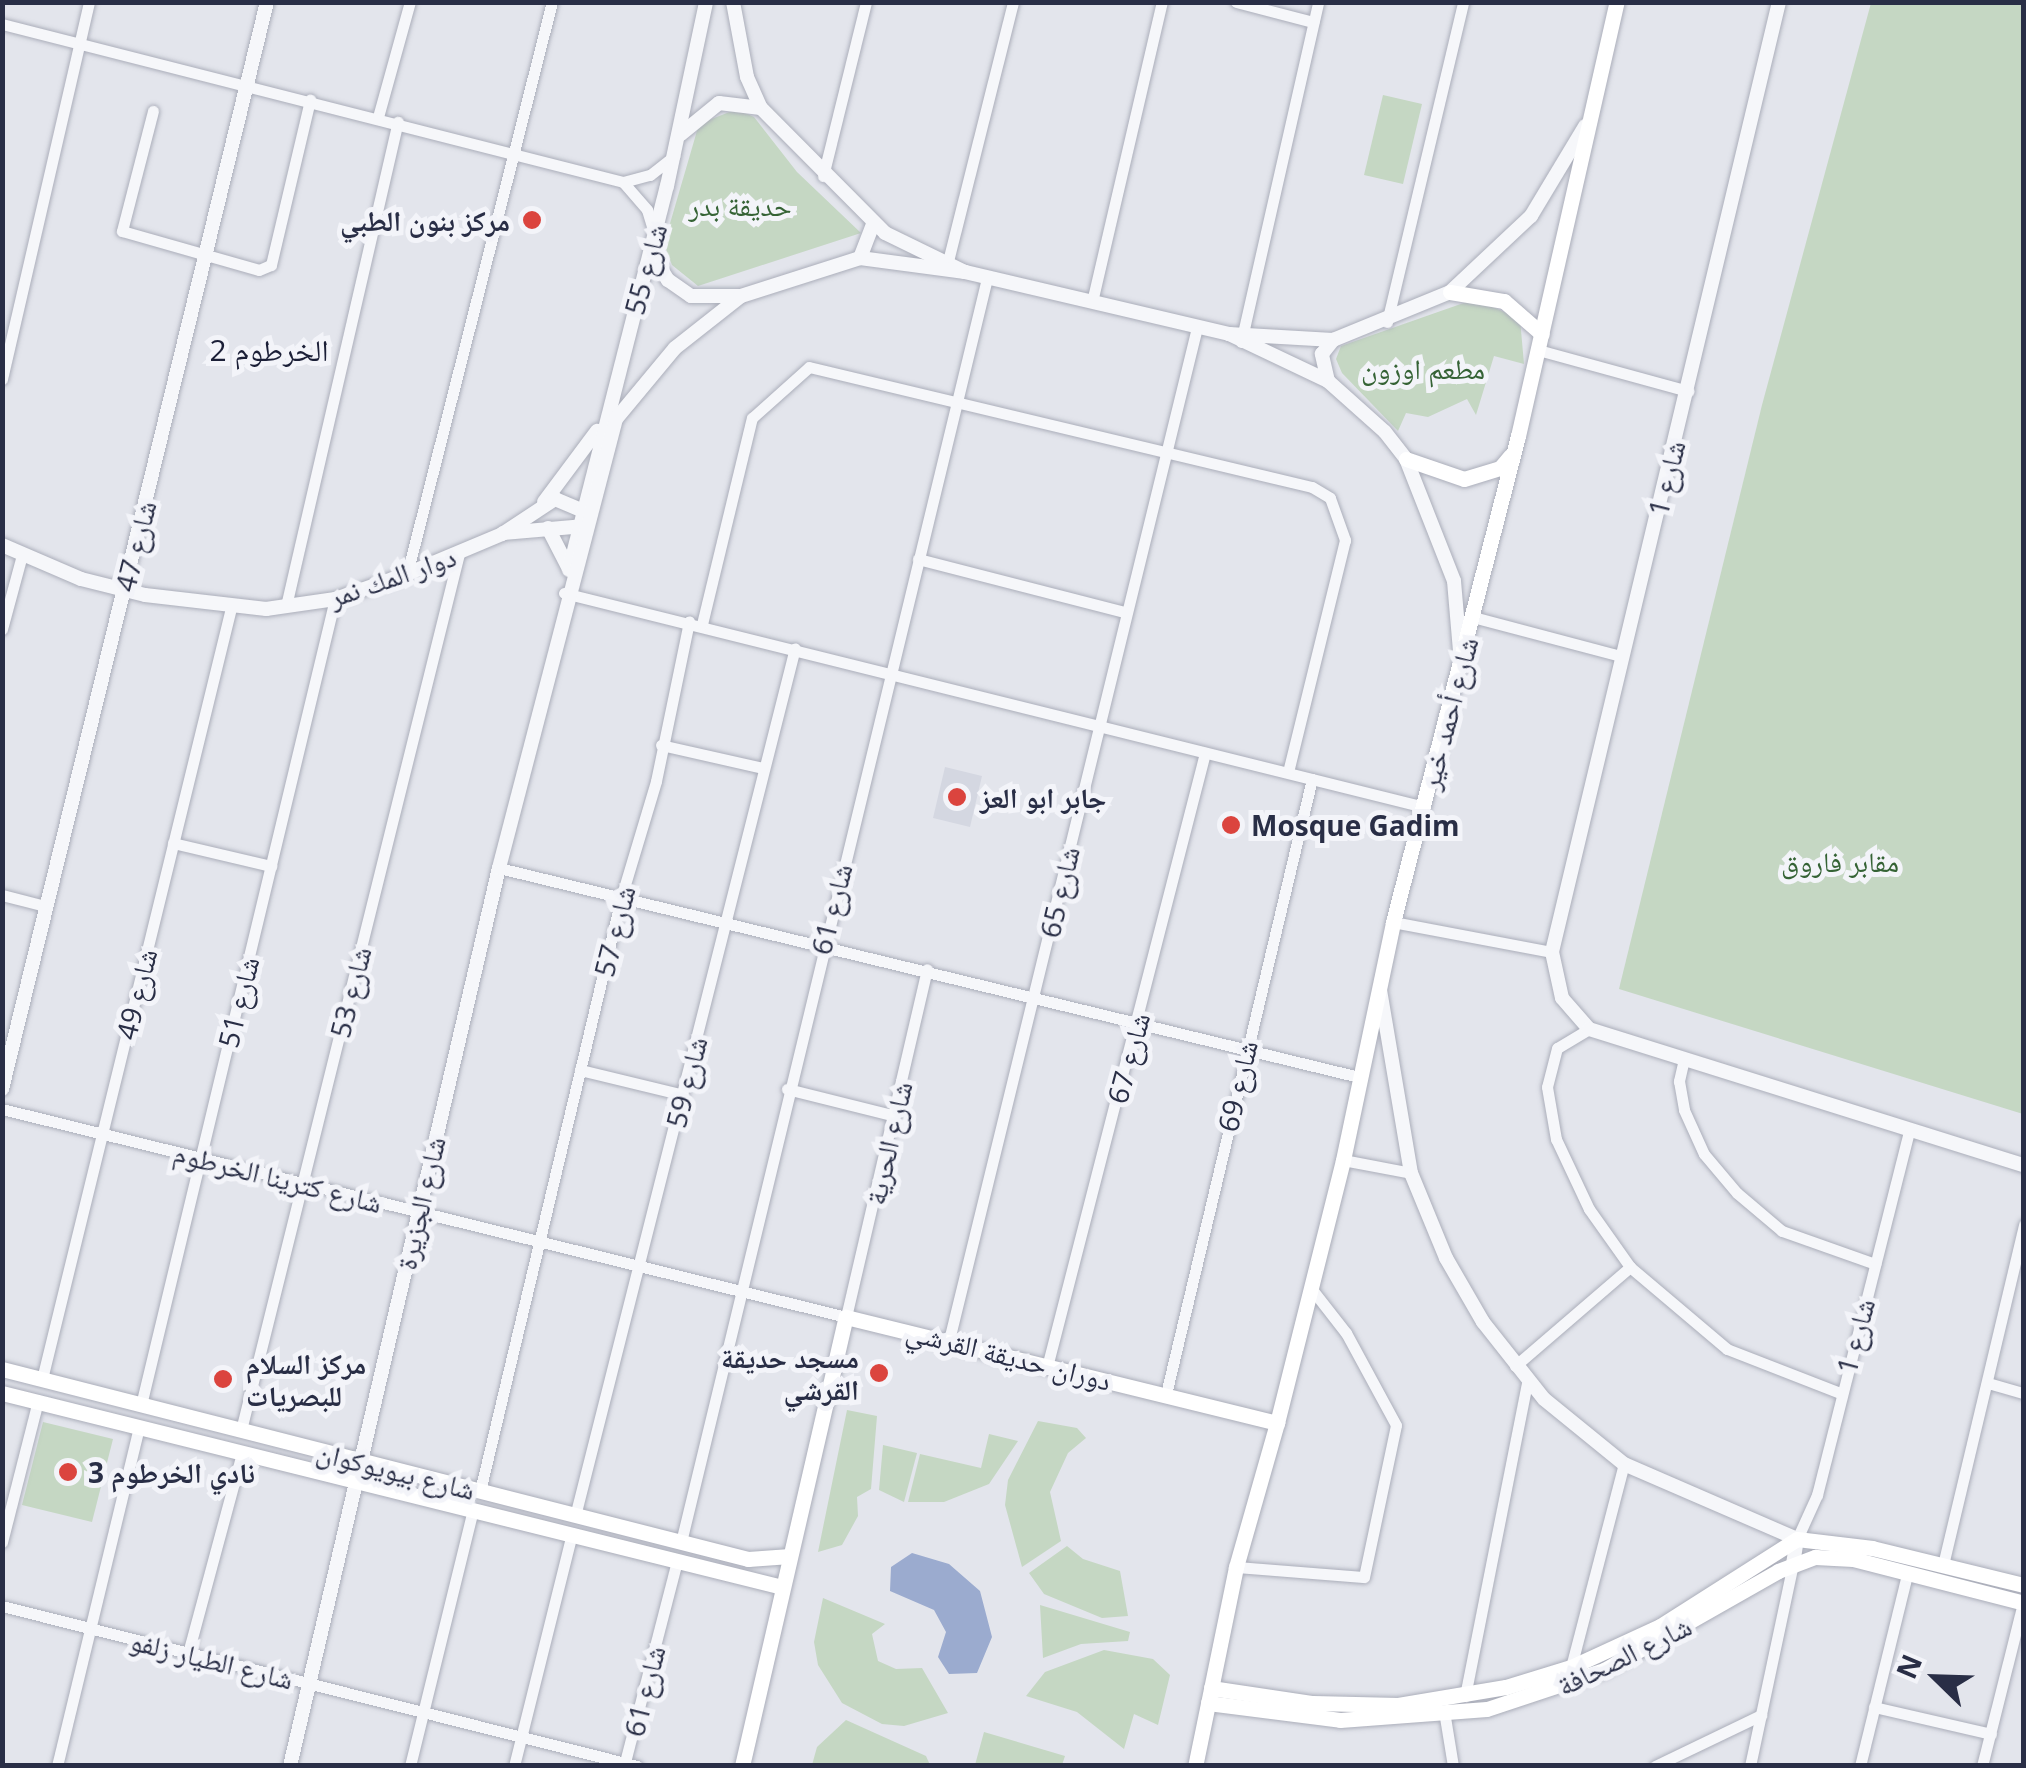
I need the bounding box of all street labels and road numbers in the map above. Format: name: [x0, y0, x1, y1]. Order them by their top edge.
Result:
street label: شارع 55: [617, 220, 673, 318]
street label: شارع 1: [1640, 437, 1692, 519]
street label: شارع 47: [108, 497, 162, 595]
street label: دوار المك نمر: [324, 539, 460, 613]
street label: شارع أحمد خير: [1412, 633, 1484, 793]
street label: شارع 65: [1032, 843, 1086, 941]
street label: شارع 61: [804, 860, 858, 958]
street label: شارع 57: [587, 882, 641, 980]
street label: شارع 53: [323, 943, 377, 1041]
street label: شارع 49: [109, 945, 163, 1043]
street label: شارع 51: [211, 953, 265, 1051]
street label: شارع 67: [1100, 1009, 1156, 1107]
street label: شارع 59: [659, 1033, 713, 1131]
street label: شارع 69: [1210, 1037, 1264, 1135]
street label: شارع الحرية: [858, 1078, 918, 1208]
street label: شارع الجزيرة: [388, 1133, 452, 1273]
street label: شارع كترينا الخرطوم: [170, 1135, 386, 1219]
street label: شارع 1: [1829, 1295, 1881, 1377]
street label: دوران حديقة القرشي: [903, 1313, 1115, 1397]
street label: شارع بيويوكوان: [313, 1434, 479, 1506]
street label: شارع الصحافة: [1551, 1608, 1697, 1702]
street label: شارع الطيار زلفو: [127, 1623, 297, 1695]
street label: شارع 61: [617, 1642, 671, 1740]

